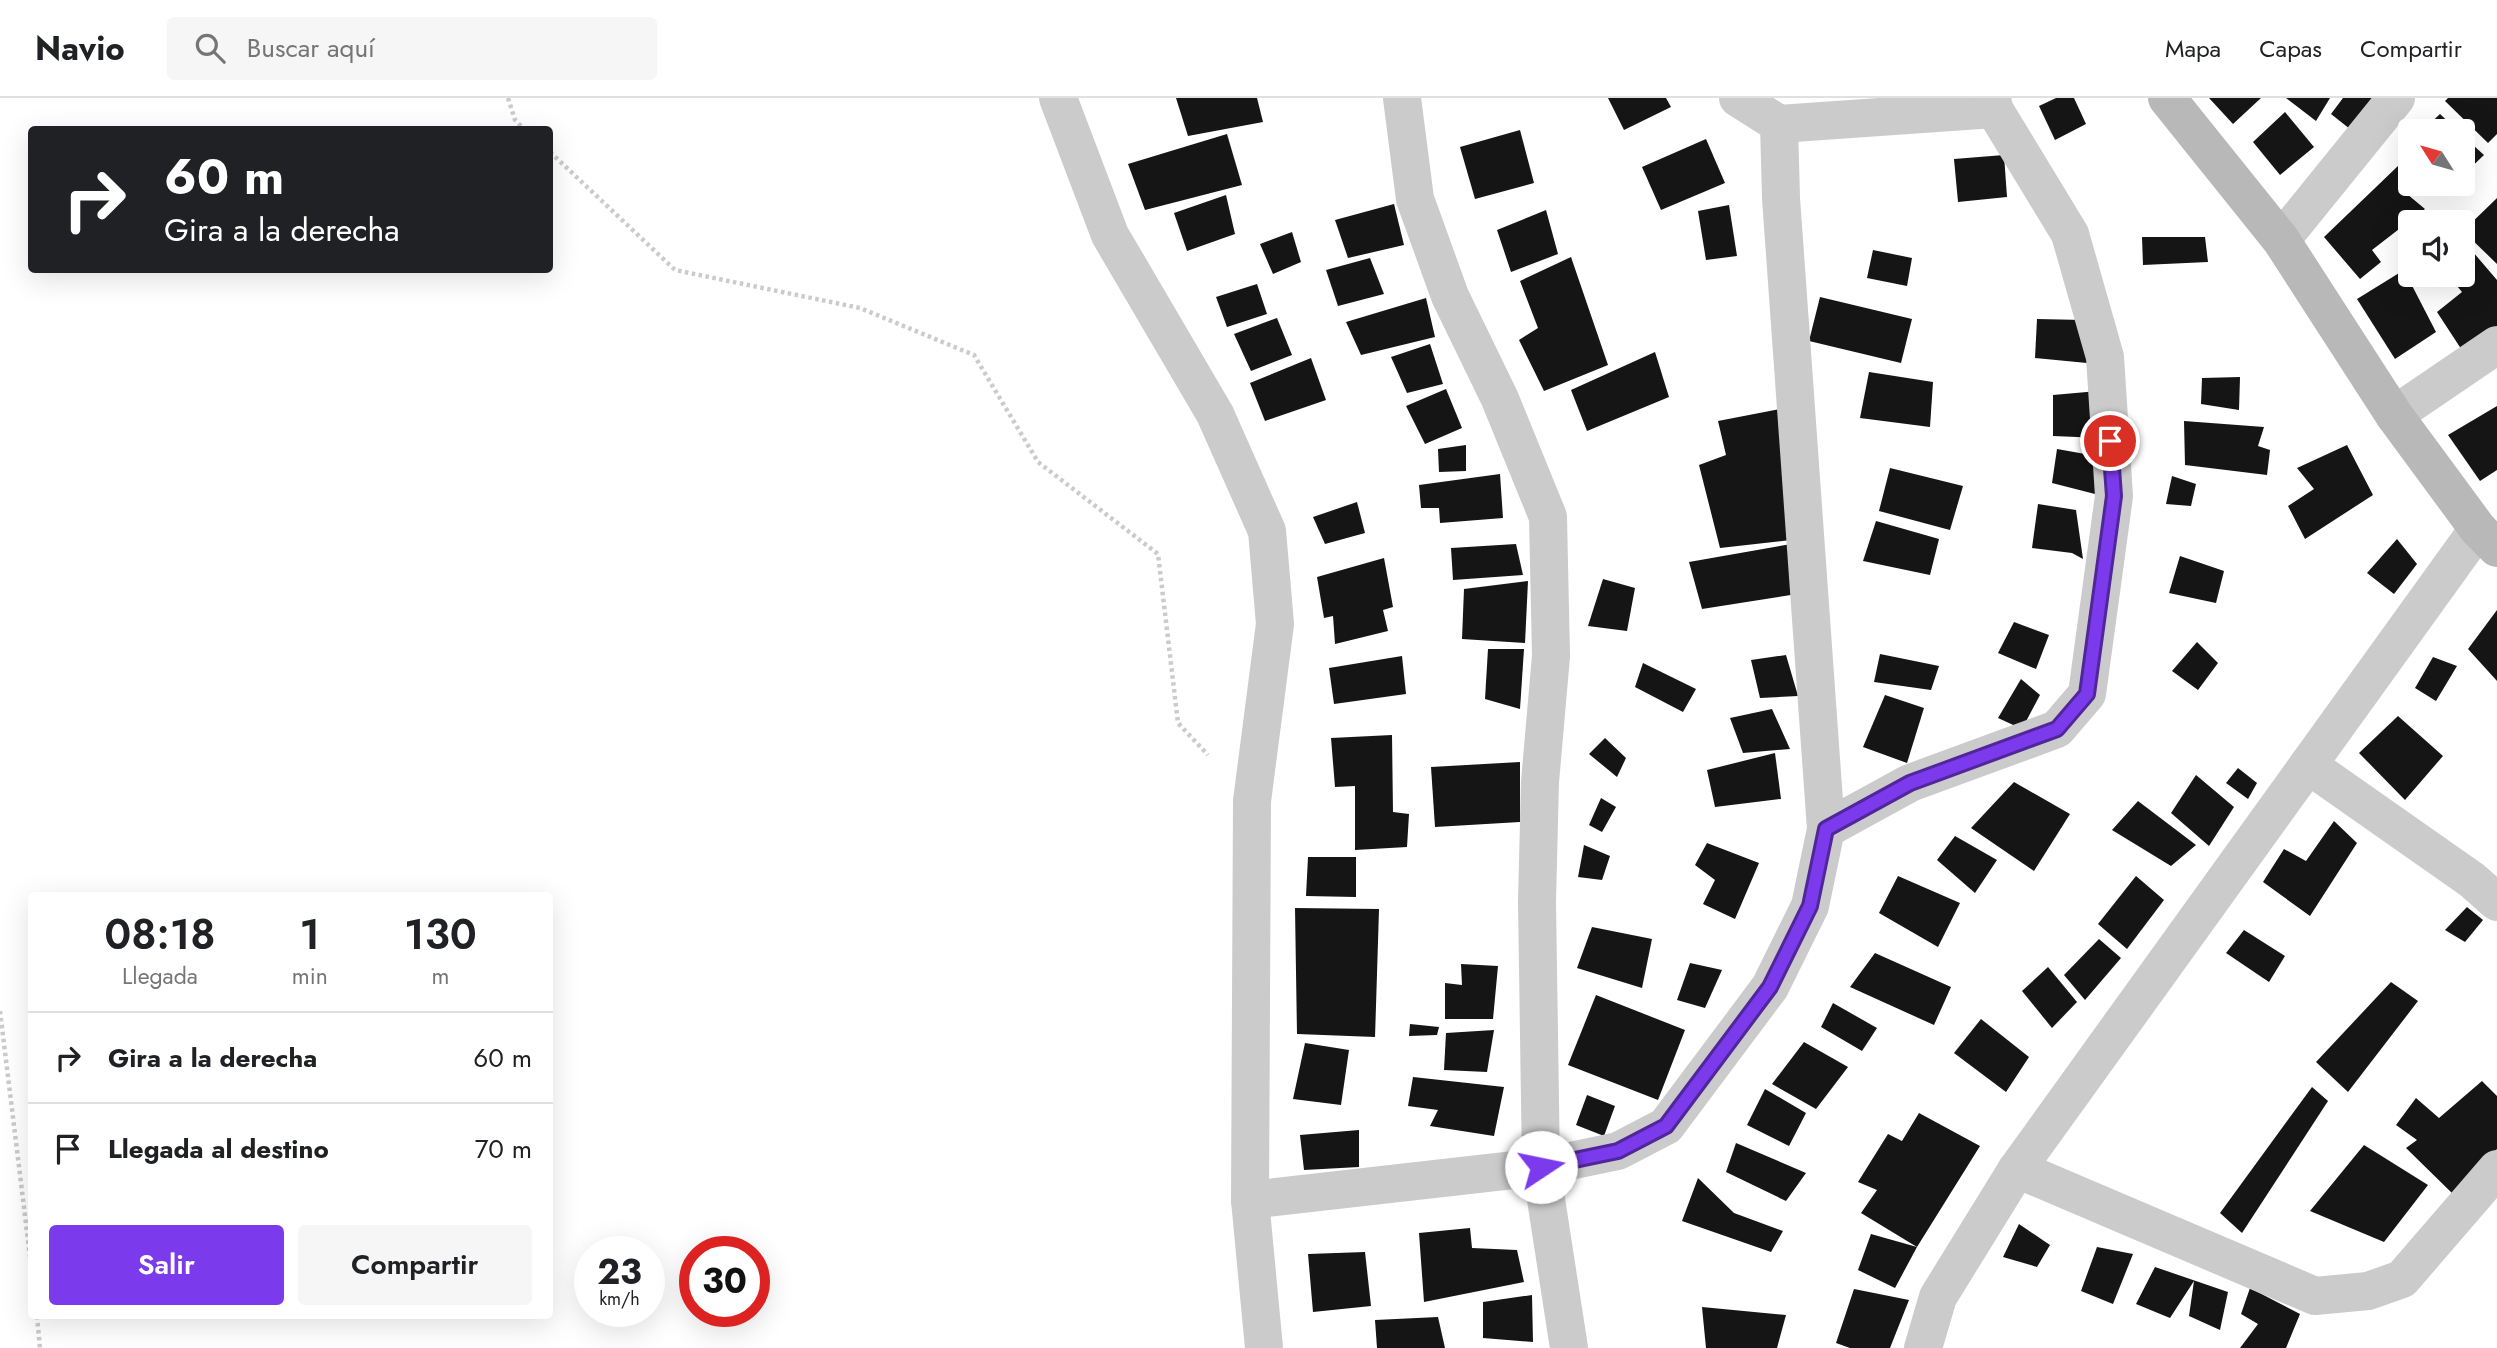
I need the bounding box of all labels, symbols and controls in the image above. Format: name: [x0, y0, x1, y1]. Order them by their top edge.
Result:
search box: [167, 17, 657, 80]
text: Navio: [35, 25, 125, 72]
icon: search: [191, 29, 229, 67]
text: Buscar aquí: [247, 29, 375, 67]
text: Mapa: [2165, 31, 2221, 66]
text: Capas: [2259, 31, 2322, 66]
text: Compartir: [2360, 31, 2462, 66]
north arrow: [2398, 119, 2474, 196]
map controls: [2398, 119, 2475, 287]
text: 60 m: [164, 142, 284, 212]
icon: right: [49, 154, 140, 245]
text: Gira a la derecha: [164, 207, 400, 253]
button: sound: [2398, 210, 2475, 287]
pin: [2080, 411, 2140, 471]
icon: arrive: [2091, 422, 2129, 460]
text: 08:18: [104, 904, 216, 965]
text: 1: [300, 904, 320, 965]
text: 130: [404, 904, 477, 965]
text: Llegada: [122, 959, 198, 993]
text: min: [292, 959, 328, 993]
text: m: [431, 959, 449, 993]
icon: right: [49, 1039, 87, 1077]
text: Gira a la derecha: [108, 1039, 317, 1077]
text: 60 m: [473, 1039, 532, 1077]
icon: arrive: [49, 1130, 87, 1168]
text: Llegada al destino: [108, 1130, 329, 1168]
text: 70 m: [475, 1130, 532, 1168]
position arrow: [1504, 1130, 1578, 1204]
button: Salir: [49, 1225, 284, 1305]
button: Compartir: [298, 1225, 532, 1305]
speed limit sign: 30: [679, 1236, 770, 1327]
text: 23: [597, 1247, 642, 1297]
text: km/h: [599, 1286, 640, 1312]

